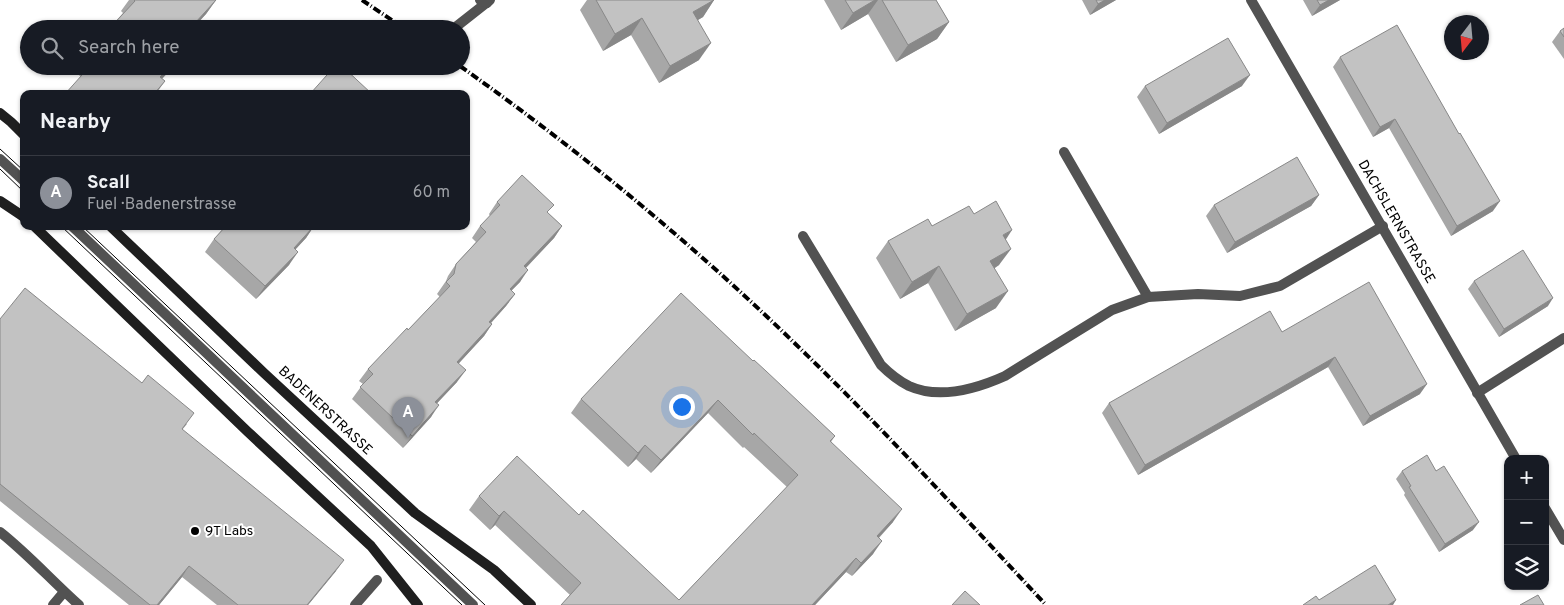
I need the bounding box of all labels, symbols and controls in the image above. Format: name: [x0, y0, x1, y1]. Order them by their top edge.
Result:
north arrow: [1444, 15, 1489, 60]
search box: [20, 20, 470, 75]
icon: search: [38, 34, 66, 62]
text: Search here: [78, 36, 180, 60]
text: Nearby: [40, 109, 111, 136]
street label: DACHSLERNSTRASSE: [1354, 157, 1438, 287]
text: Scall: [87, 171, 130, 195]
text: A: [50, 183, 62, 203]
text: 60 m: [413, 183, 450, 203]
text: Fuel · Badenerstrasse: [87, 195, 236, 215]
street label: BADENERSTRASSE: [274, 363, 376, 459]
your location: [669, 394, 695, 420]
pin: A: [392, 397, 424, 438]
map controls: [1504, 455, 1549, 590]
button: +: [1504, 455, 1549, 500]
button: −: [1504, 500, 1549, 545]
place label: 9T Labs: [205, 523, 253, 540]
marker: 9T Labs: [189, 525, 201, 537]
button: layers: [1504, 545, 1549, 590]

